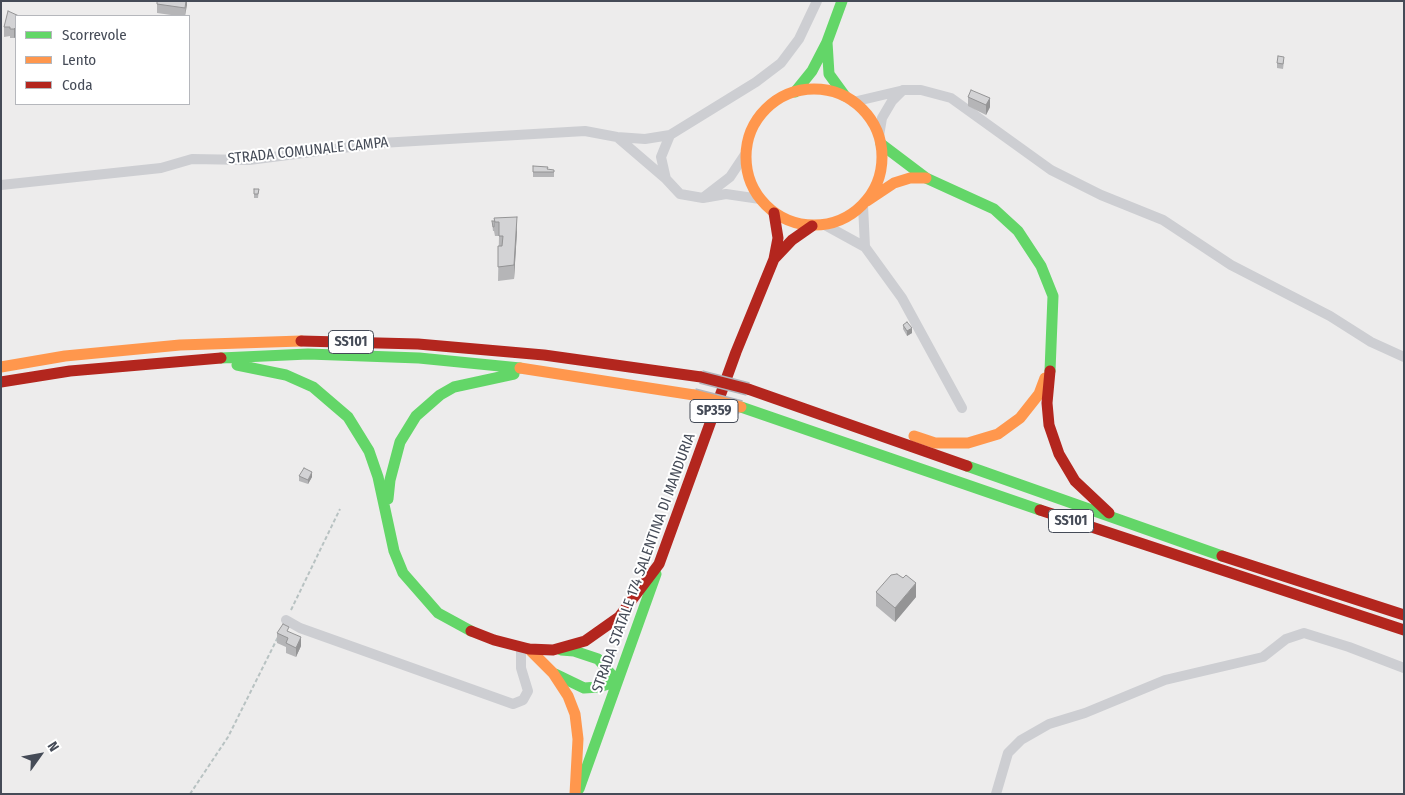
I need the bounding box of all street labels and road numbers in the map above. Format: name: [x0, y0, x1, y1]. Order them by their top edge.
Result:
street label: STRADA COMUNALE CAMPA: [227, 134, 389, 168]
road number: SS101: [328, 331, 374, 354]
road number: SP359: [690, 400, 738, 422]
street label: STRADA STATALE 174 SALENTINA DI MANDURIA: [589, 431, 699, 695]
road number: SS101: [1048, 510, 1094, 532]

